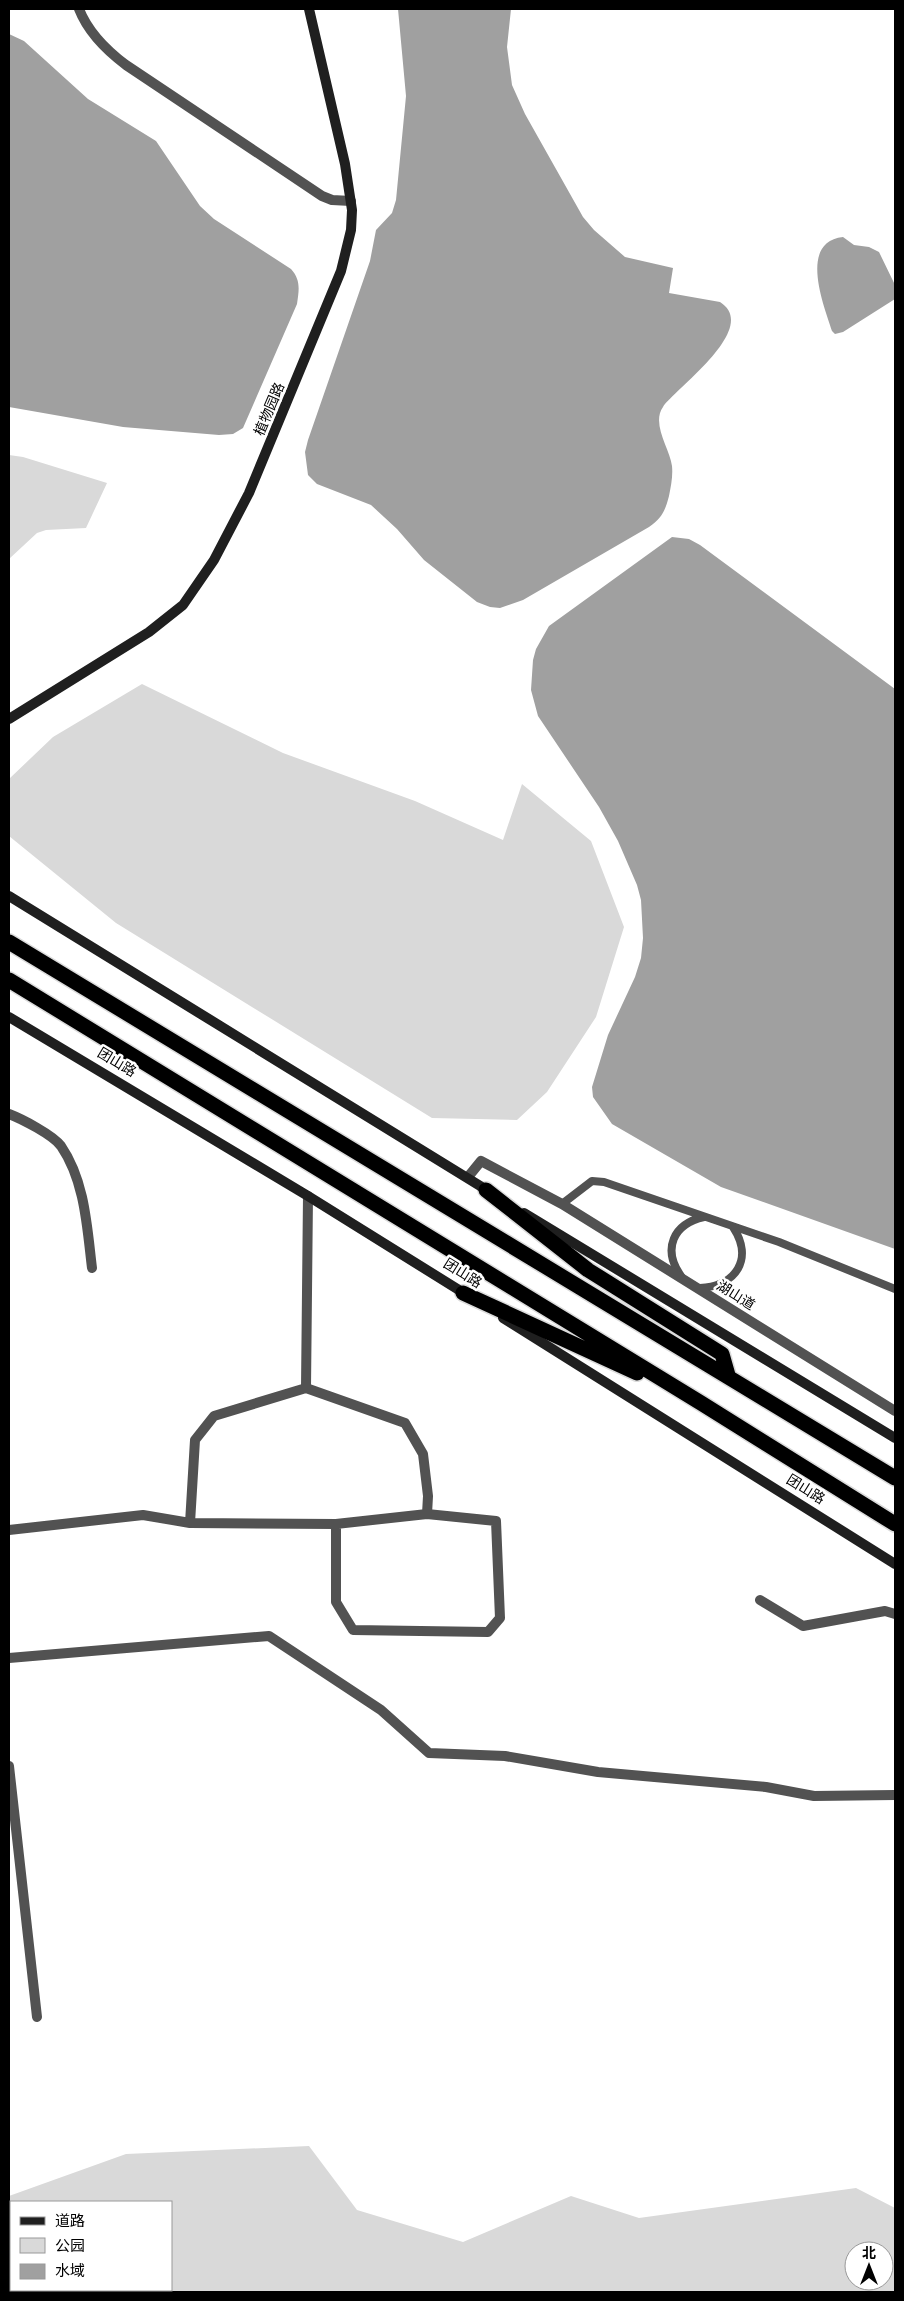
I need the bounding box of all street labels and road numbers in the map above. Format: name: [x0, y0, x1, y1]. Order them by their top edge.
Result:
street label: 植物园路: [250, 380, 290, 439]
street label: 团山路: [93, 1043, 140, 1082]
street label: 团山路: [439, 1254, 486, 1293]
street label: 湖山道: [712, 1276, 759, 1315]
street label: 团山路: [782, 1470, 829, 1509]

